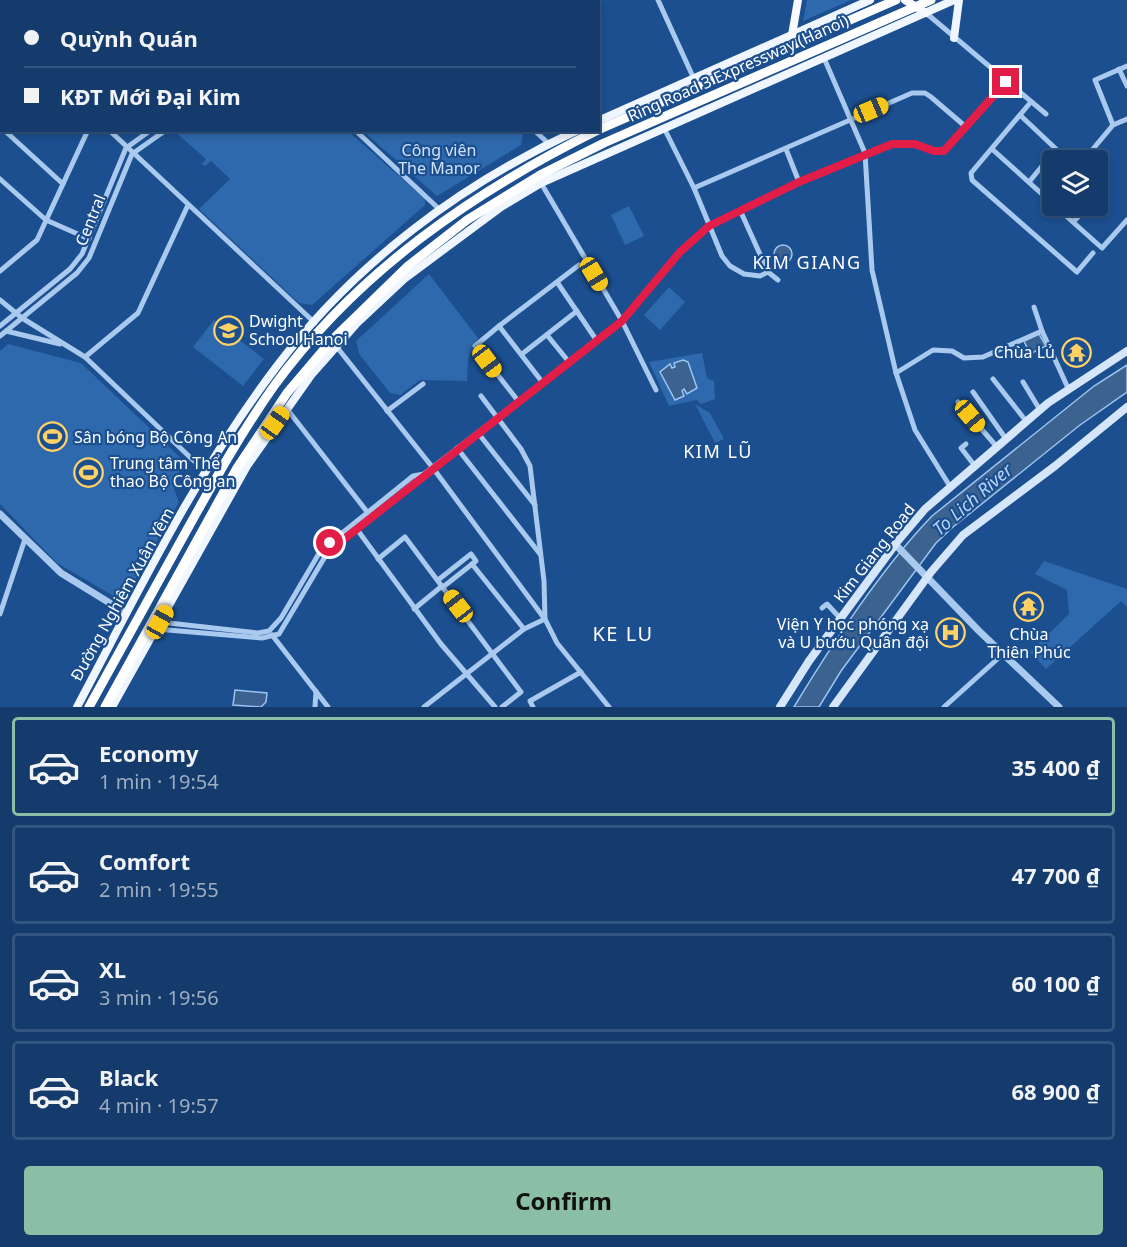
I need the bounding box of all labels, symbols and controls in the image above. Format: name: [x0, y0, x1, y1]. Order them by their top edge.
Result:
street label: Ring Road 3 Expressway (Hanoi): [624, 9, 852, 127]
text: Quỳnh Quán: [60, 23, 198, 53]
route end: [992, 68, 1019, 95]
text: KĐT Mới Đại Kim: [60, 81, 241, 111]
car: [851, 95, 891, 125]
park label: Công viên The Manor: [398, 139, 480, 179]
map controls: [1042, 150, 1108, 216]
button: layers: [1042, 150, 1108, 216]
street label: Central: [70, 191, 110, 249]
district label: KIM GIANG: [752, 250, 862, 274]
car: [577, 254, 611, 294]
place label: Dwight School Hanoi: [249, 310, 348, 350]
school or university icon: Dwight School Hanoi: [212, 314, 244, 346]
temple icon: Chùa Lủ: [1060, 336, 1092, 368]
car: [469, 341, 505, 381]
place label: Chùa Lủ: [994, 341, 1055, 363]
car: [952, 396, 988, 436]
car: [257, 403, 293, 443]
sports icon: Sân bóng Bộ Công An: [37, 421, 69, 453]
place label: Sân bóng Bộ Công An: [74, 426, 237, 448]
district label: KIM LŨ: [683, 439, 753, 463]
place label: Trung tâm Thể thao Bộ Công an: [110, 452, 235, 492]
sports icon: Trung tâm Thể thao Bộ Công an: [73, 456, 105, 488]
water label: To Lich River: [927, 457, 1018, 540]
street label: Kim Giang Road: [828, 499, 920, 607]
street label: Đường Nghiêm Xuân Yêm: [65, 503, 179, 685]
route start: [316, 529, 343, 556]
car: [440, 586, 476, 626]
temple icon: Chùa Thiên Phúc: [1013, 590, 1045, 622]
car: [143, 602, 177, 642]
place label: Viện Y học phóng xạ và U bướu Quân đội: [777, 613, 929, 653]
hospital icon: Viện Y học phóng xạ và U bướu Quân đội: [934, 617, 966, 649]
district label: KE LU: [592, 620, 654, 647]
place label: Chùa Thiên Phúc: [987, 623, 1071, 663]
text: Economy: [99, 738, 198, 768]
icon: car: [27, 740, 81, 794]
text: 35 400 ₫: [1011, 752, 1100, 782]
text: 1 min · 19:54: [99, 768, 219, 795]
text: Comfort: [99, 846, 190, 876]
icon: car: [27, 848, 81, 902]
text: 47 700 ₫: [1011, 860, 1100, 890]
text: 2 min · 19:55: [99, 876, 219, 903]
text: XL: [99, 954, 126, 984]
icon: car: [27, 956, 81, 1010]
text: 60 100 ₫: [1011, 968, 1100, 998]
text: 3 min · 19:56: [99, 984, 219, 1011]
text: Black: [99, 1062, 158, 1092]
icon: car: [27, 1064, 81, 1118]
text: 68 900 ₫: [1011, 1076, 1100, 1106]
text: 4 min · 19:57: [99, 1092, 219, 1119]
button: Confirm: [24, 1166, 1103, 1235]

